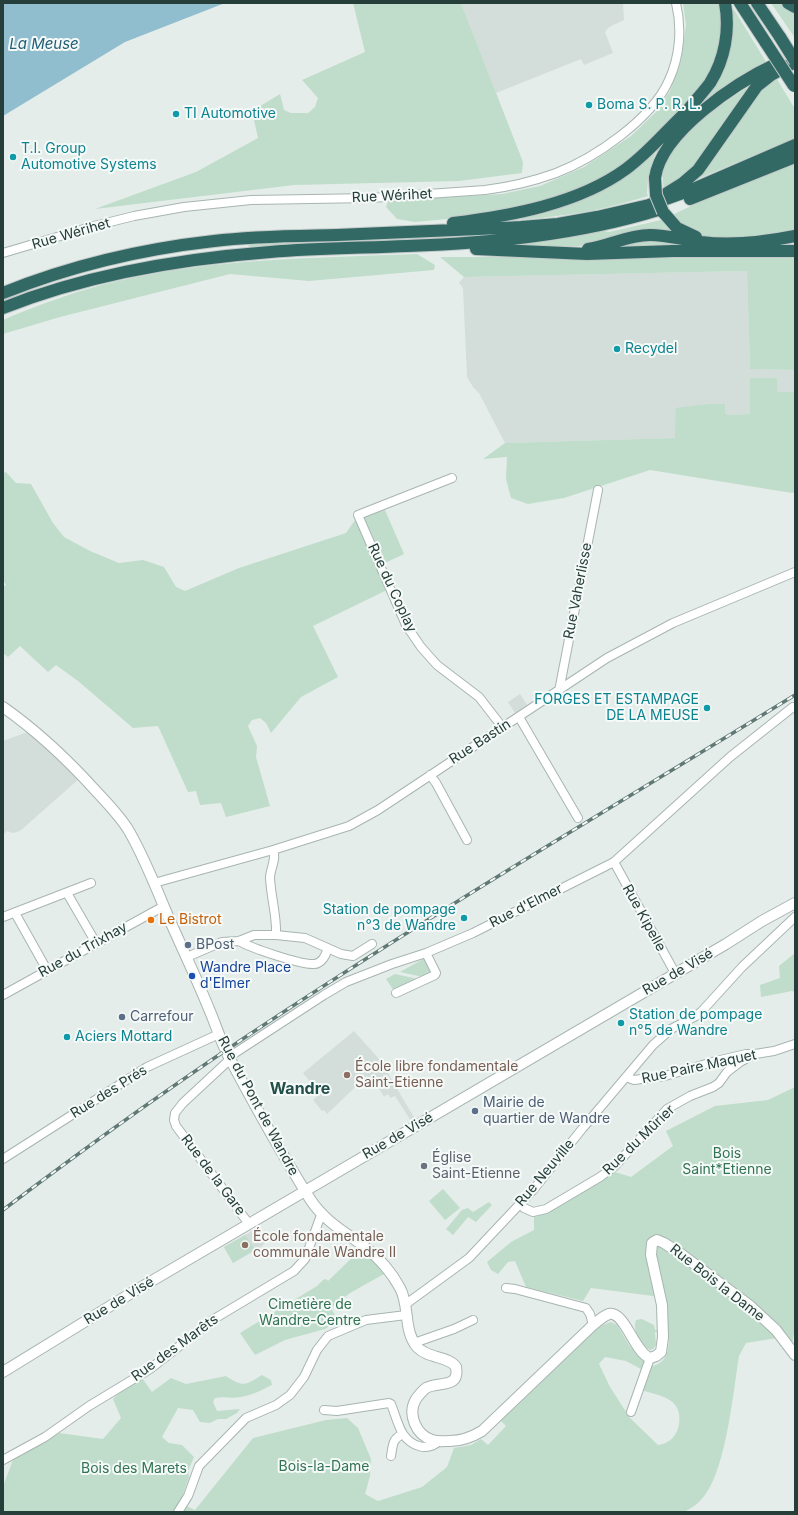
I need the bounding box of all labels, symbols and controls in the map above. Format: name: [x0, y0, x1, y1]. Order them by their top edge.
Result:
water label: La Meuse: [9, 35, 79, 53]
place label: Boma S. P. R. L.: [597, 97, 701, 113]
marker: Boma S. P. R. L.: [584, 100, 594, 110]
place label: TI Automotive: [184, 106, 276, 122]
marker: TI Automotive: [171, 109, 181, 119]
place label: T.I. Group Automotive Systems: [21, 141, 157, 174]
marker: T.I. Group Automotive Systems: [8, 152, 18, 162]
street label: Rue Wérihet: [351, 186, 433, 206]
street label: Rue Wérihet: [30, 215, 112, 253]
place label: Recydel: [625, 341, 677, 357]
marker: Recydel: [612, 344, 622, 354]
street label: Rue du Coplay: [364, 541, 420, 635]
street label: Rue Vaherlisse: [560, 541, 596, 641]
place label: FORGES ET ESTAMPAGE DE LA MEUSE: [534, 692, 699, 724]
marker: FORGES ET ESTAMPAGE DE LA MEUSE: [702, 703, 712, 713]
street label: Rue Bastin: [446, 716, 514, 768]
street label: Rue d'Elmer: [487, 880, 565, 932]
street label: Rue Kipelle: [619, 882, 669, 954]
place label: Station de pompage n°3 de Wandre: [323, 902, 456, 934]
place label: Le Bistrot: [159, 912, 222, 928]
marker: Station de pompage n°3 de Wandre: [459, 913, 469, 923]
marker: Le Bistrot: [146, 915, 156, 925]
street label: Rue du Trixhay: [36, 919, 130, 981]
place label: BPost: [196, 937, 234, 953]
marker: BPost: [183, 940, 193, 950]
street label: Rue de Visé: [640, 945, 716, 999]
place label: Wandre Place d'Elmer: [200, 960, 291, 992]
marker: Wandre Place d'Elmer: [187, 971, 197, 981]
place label: Station de pompage n°5 de Wandre: [629, 1007, 762, 1040]
place label: Carrefour: [130, 1009, 193, 1025]
marker: Carrefour: [117, 1012, 127, 1022]
marker: Station de pompage n°5 de Wandre: [616, 1018, 626, 1028]
place label: Aciers Mottard: [75, 1029, 172, 1045]
marker: Aciers Mottard: [62, 1032, 72, 1042]
street label: Rue du Pont de Wandre: [214, 1033, 302, 1179]
street label: Rue Paire Maquet: [640, 1047, 758, 1087]
place label: École libre fondamentale Saint-Etienne: [355, 1059, 518, 1092]
street label: Rue des Prés: [68, 1062, 150, 1122]
marker: École libre fondamentale Saint-Etienne: [342, 1070, 352, 1080]
district label: Wandre: [270, 1079, 330, 1099]
place label: Mairie de quartier de Wandre: [483, 1095, 610, 1128]
street label: Rue du Mûrier: [600, 1102, 678, 1178]
marker: Mairie de quartier de Wandre: [470, 1106, 480, 1116]
street label: Rue de Visé: [360, 1109, 436, 1163]
street label: Rue de la Gare: [177, 1131, 249, 1219]
street label: Rue Neuville: [512, 1136, 578, 1210]
park label: Bois Saint*Etienne: [682, 1146, 772, 1178]
place label: Église Saint-Etienne: [432, 1150, 521, 1182]
marker: Église Saint-Etienne: [419, 1161, 429, 1171]
place label: École fondamentale communale Wandre II: [253, 1229, 396, 1262]
marker: École fondamentale communale Wandre II: [240, 1240, 250, 1250]
street label: Rue Bois la Dame: [666, 1241, 768, 1325]
street label: Rue de Visé: [81, 1274, 157, 1328]
park label: Cimetière de Wandre-Centre: [259, 1297, 361, 1330]
street label: Rue des Marêts: [128, 1311, 222, 1385]
park label: Bois-la-Dame: [279, 1459, 369, 1475]
park label: Bois des Marets: [81, 1461, 187, 1477]

